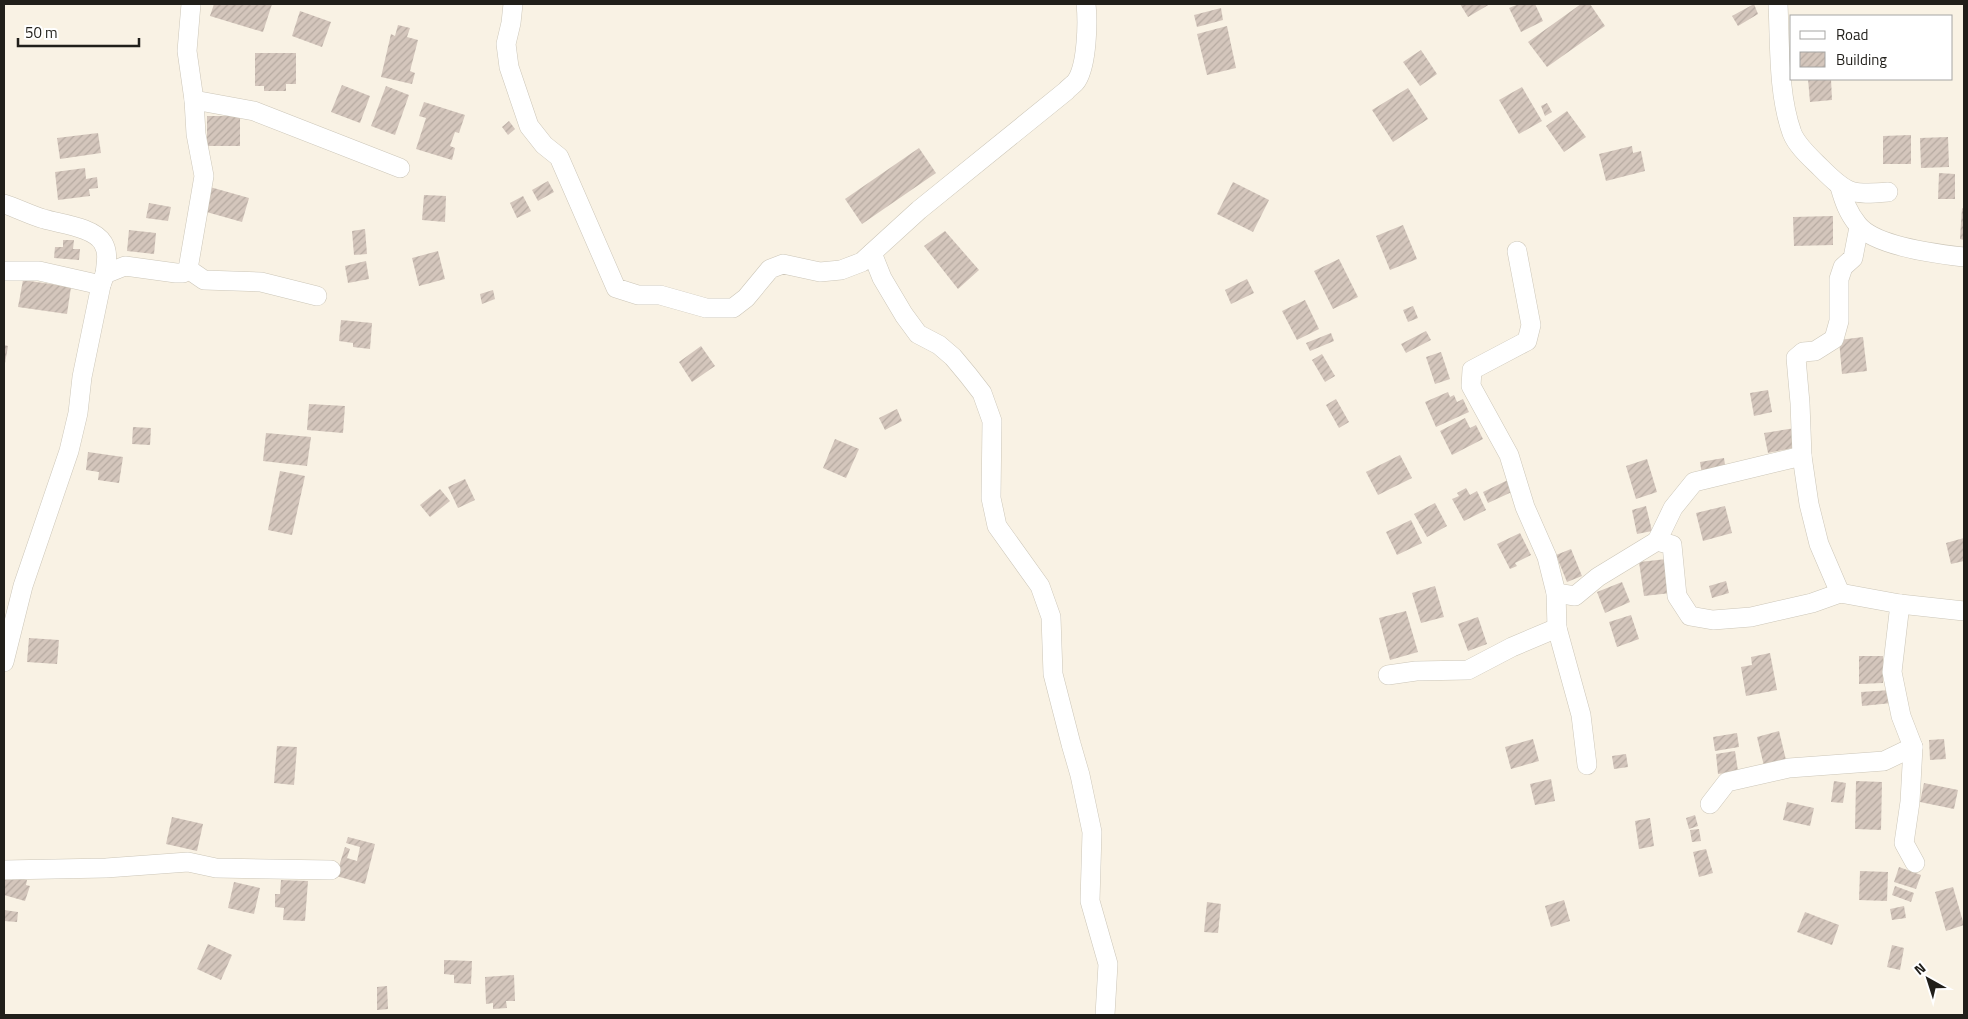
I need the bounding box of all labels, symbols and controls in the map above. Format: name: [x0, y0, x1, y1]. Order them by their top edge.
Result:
scale bar: [18, 15, 139, 47]
legend: [1790, 15, 1953, 80]
text: 50 m: [25, 21, 58, 44]
text: Road: [1836, 23, 1868, 46]
text: Building: [1836, 48, 1887, 71]
north arrow: [1903, 954, 1953, 1004]
text: N: [1909, 957, 1930, 980]

